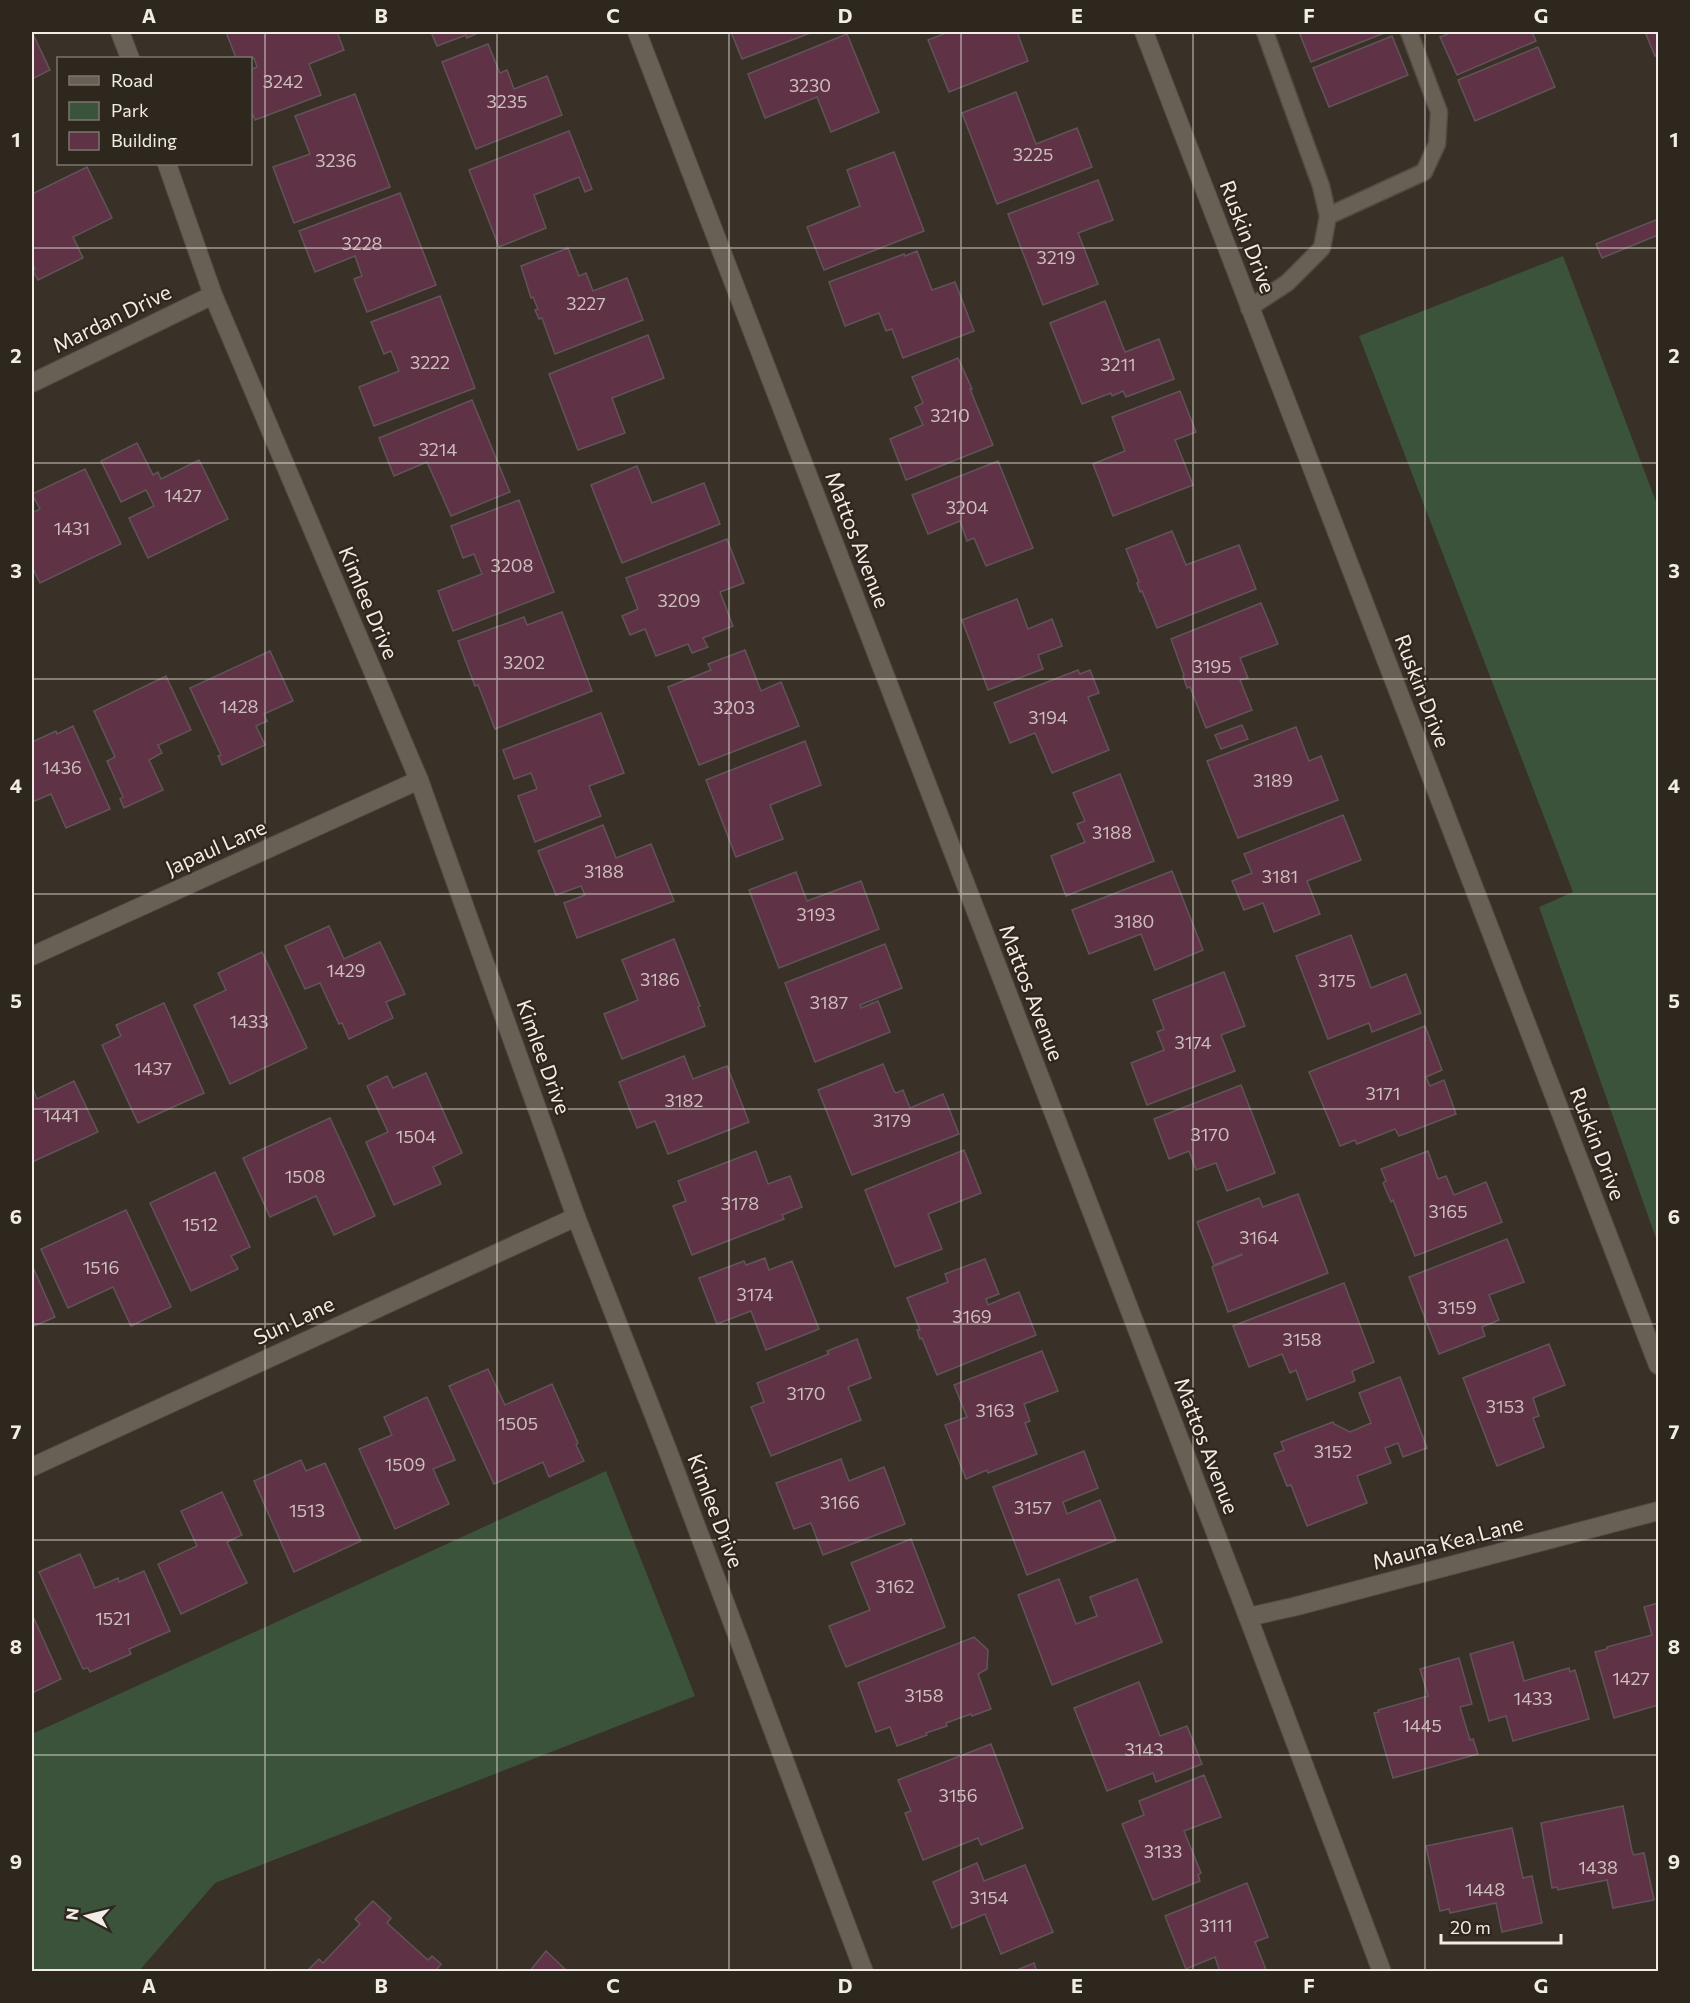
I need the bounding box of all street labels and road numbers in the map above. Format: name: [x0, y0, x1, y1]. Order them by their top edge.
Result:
street label: Ruskin Drive: [1215, 177, 1281, 296]
street label: Mardan Drive: [48, 278, 175, 357]
street label: Mattos Avenue: [821, 468, 896, 611]
street label: Kimlee Drive: [334, 542, 404, 663]
street label: Ruskin Drive: [1390, 631, 1456, 750]
street label: Japaul Lane: [161, 813, 270, 880]
street label: Mattos Avenue: [995, 921, 1070, 1064]
street label: Kimlee Drive: [512, 996, 577, 1117]
street label: Ruskin Drive: [1565, 1084, 1631, 1203]
street label: Sun Lane: [249, 1290, 338, 1349]
street label: Mattos Avenue: [1170, 1374, 1245, 1517]
street label: Kimlee Drive: [683, 1450, 750, 1571]
street label: Mauna Kea Lane: [1369, 1509, 1526, 1574]

